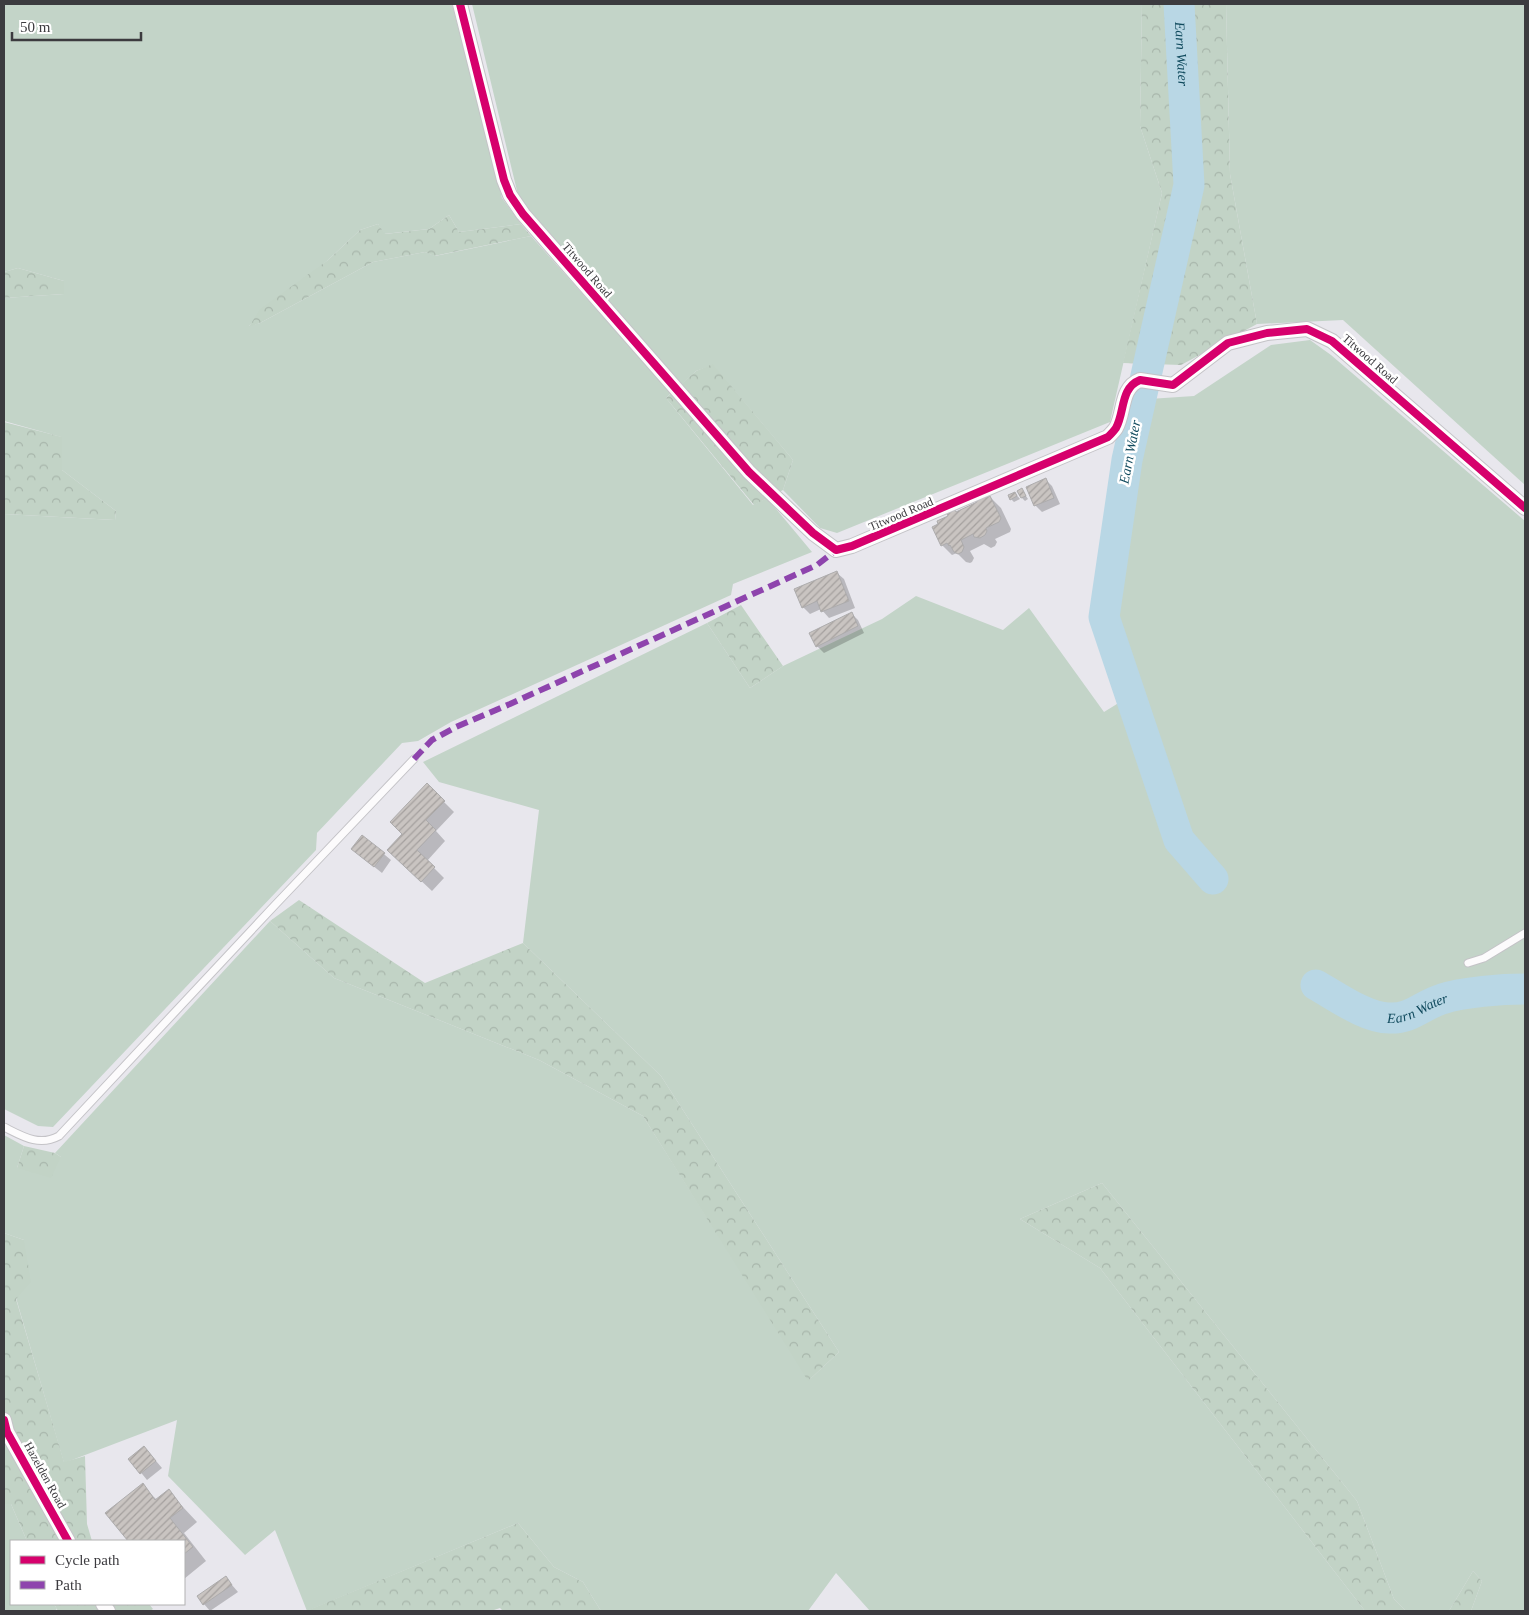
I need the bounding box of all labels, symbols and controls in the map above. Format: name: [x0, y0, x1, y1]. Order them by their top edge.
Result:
scale bar: [12, 10, 141, 42]
text: 50 m: [20, 19, 51, 35]
water label: Earn Water: [1172, 20, 1191, 87]
street label: Titwood Road: [559, 240, 615, 300]
street label: Titwood Road: [1340, 331, 1400, 387]
water label: Earn Water: [1116, 418, 1144, 486]
street label: Titwood Road: [867, 494, 935, 534]
water label: Earn Water: [1386, 990, 1450, 1026]
street label: Hazelden Road: [21, 1439, 69, 1511]
legend: [10, 1540, 185, 1605]
text: Cycle path: [55, 1552, 120, 1568]
text: Path: [55, 1577, 82, 1593]

